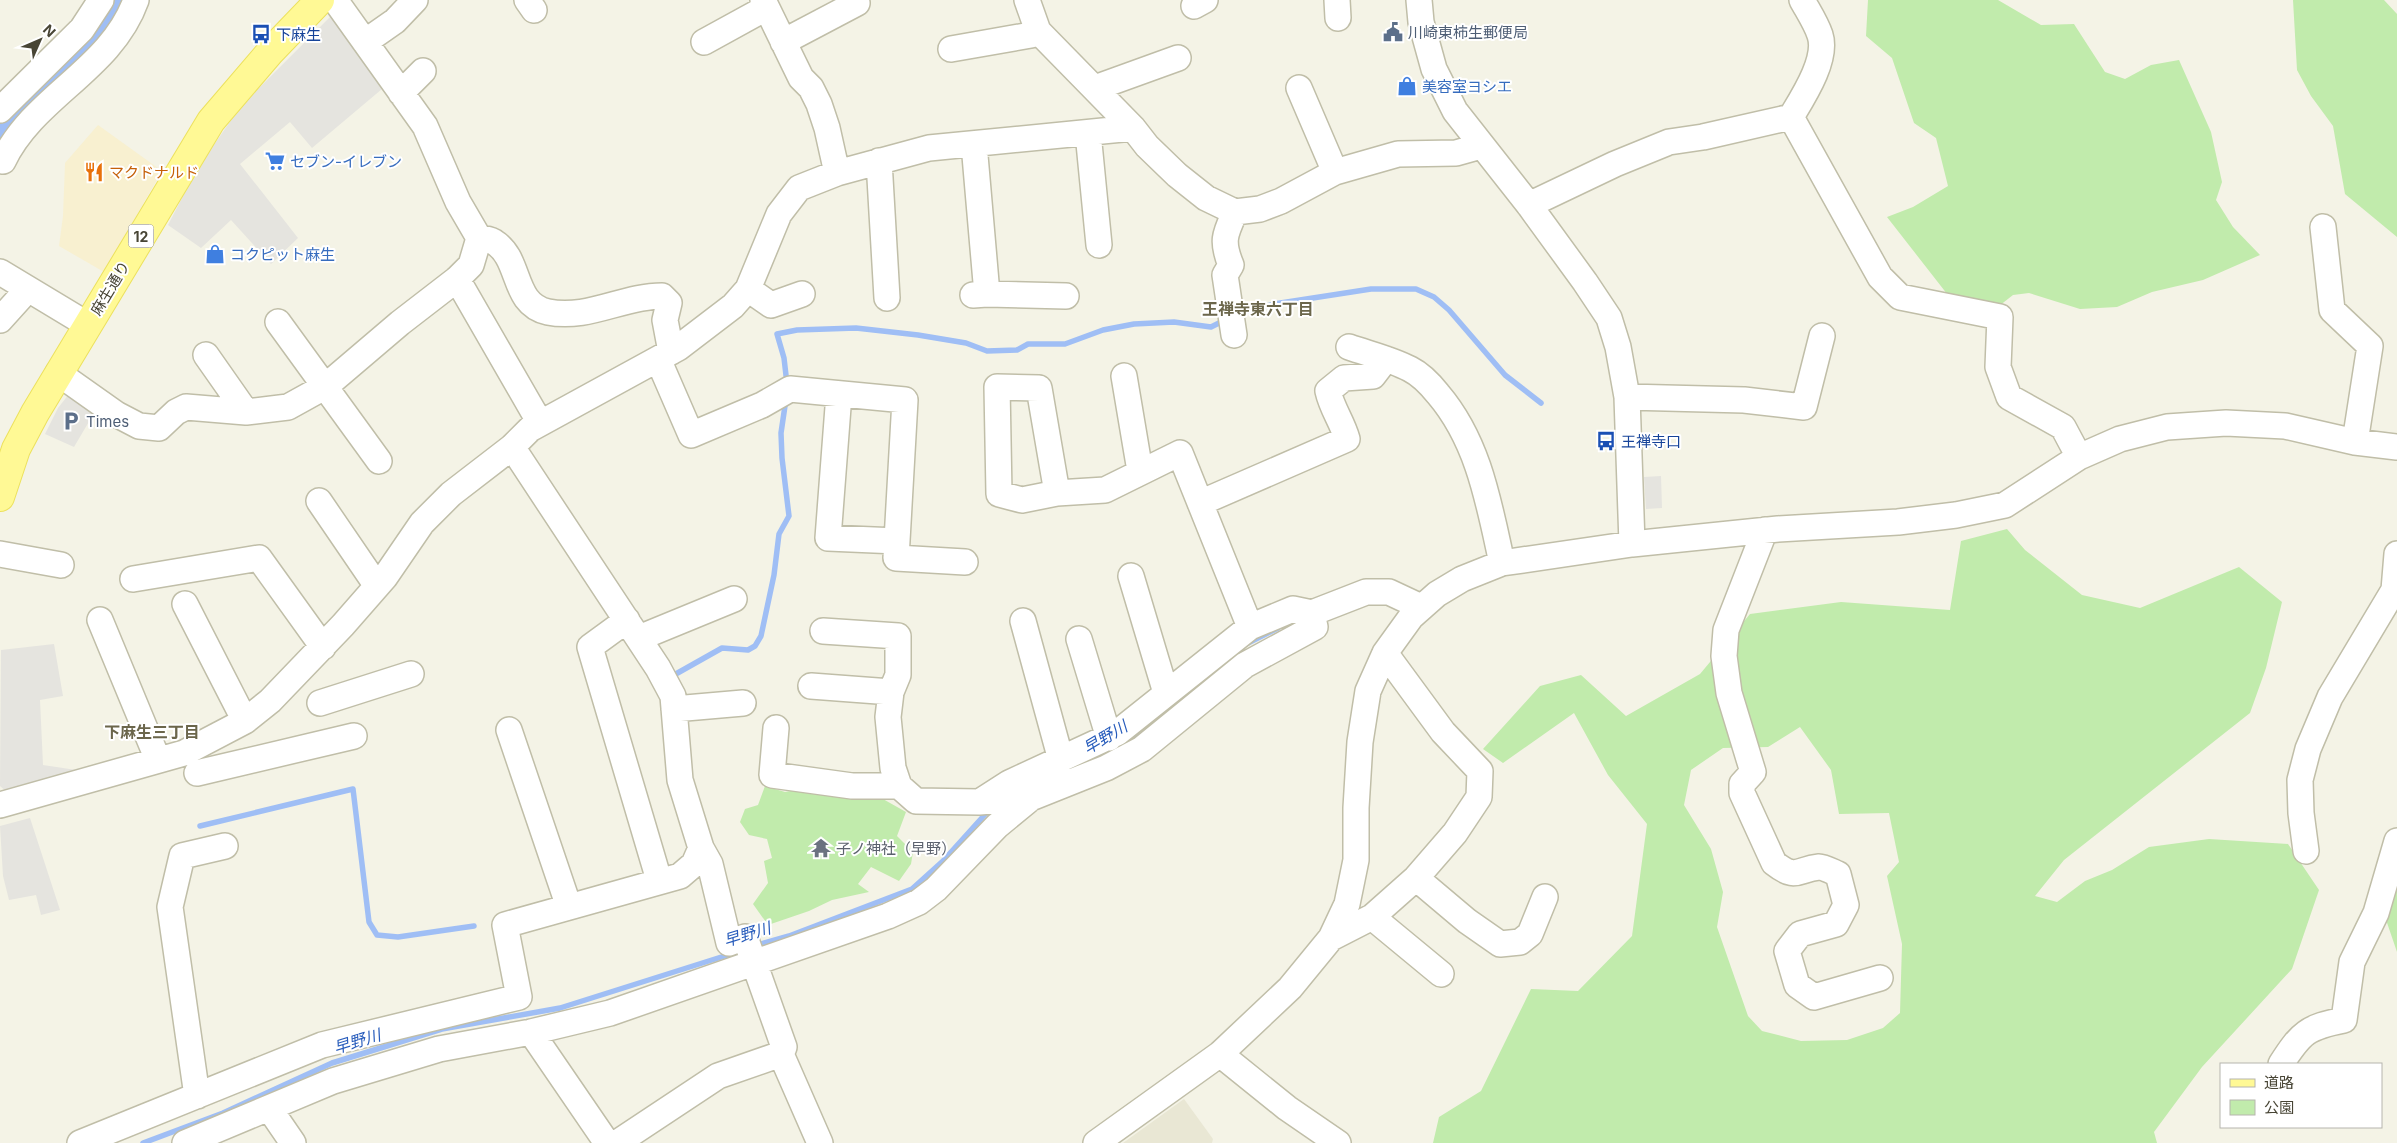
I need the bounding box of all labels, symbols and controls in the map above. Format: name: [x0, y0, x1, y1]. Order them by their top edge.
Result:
north arrow: [15, 15, 65, 65]
text: N: [40, 21, 59, 40]
public building icon: 川崎東柿生郵便局: [1382, 21, 1404, 43]
bus stop icon: 下麻生: [250, 23, 272, 45]
place label: 川崎東柿生郵便局: [1408, 23, 1528, 42]
place label: 下麻生: [276, 25, 321, 44]
shop icon: 美容室ヨシエ: [1396, 75, 1418, 97]
place label: 美容室ヨシエ: [1422, 77, 1512, 96]
supermarket icon: セブン-イレブン: [264, 150, 286, 172]
place label: セブン-イレブン: [290, 152, 402, 171]
restaurant icon: マクドナルド: [83, 161, 105, 183]
place label: マクドナルド: [109, 163, 199, 182]
road number: 12: [128, 225, 154, 248]
shop icon: コクピット麻生: [204, 243, 226, 265]
place label: コクピット麻生: [230, 245, 335, 264]
street label: 麻生通り: [86, 257, 134, 319]
district label: 王禅寺東六丁目: [1202, 299, 1314, 319]
parking icon: Times: [60, 410, 82, 432]
place label: Times: [86, 412, 129, 431]
bus stop icon: 王禅寺口: [1595, 430, 1617, 452]
place label: 王禅寺口: [1621, 432, 1681, 451]
water label: 早野川: [1079, 715, 1132, 758]
district label: 下麻生三丁目: [104, 722, 200, 742]
temple icon: 子ノ神社（早野）: [810, 837, 832, 859]
place label: 子ノ神社（早野）: [836, 839, 956, 858]
water label: 早野川: [721, 917, 775, 951]
water label: 早野川: [331, 1024, 385, 1058]
legend: [2220, 1063, 2382, 1128]
text: 道路: [2264, 1073, 2294, 1092]
text: 公園: [2264, 1098, 2294, 1117]

